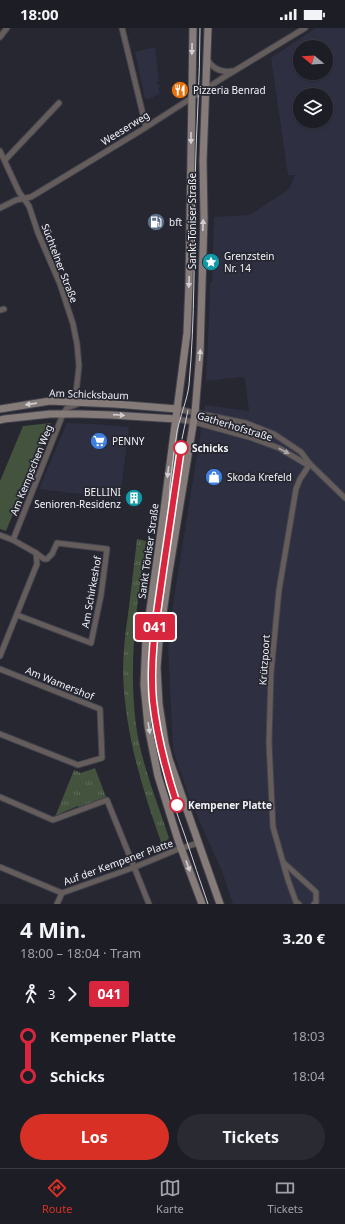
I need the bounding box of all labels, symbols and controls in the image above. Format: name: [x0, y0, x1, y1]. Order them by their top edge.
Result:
text: 18:00: [20, 4, 59, 24]
north arrow: [293, 40, 333, 80]
map controls: [293, 40, 333, 128]
one-way arrow: [189, 43, 195, 56]
restaurant icon: Pizzeria Benrad: [170, 80, 190, 100]
place label: Pizzeria Benrad: [193, 83, 266, 97]
button: layers: [293, 88, 333, 128]
street label: Weeserweg: [98, 108, 152, 148]
one-way arrow: [187, 132, 194, 144]
street label: Sankt Töniser Straße: [185, 173, 199, 269]
fuel station icon: bft: [146, 212, 166, 232]
place label: bft: [169, 215, 183, 229]
one-way arrow: [200, 219, 207, 231]
street label: Süchtelner Straße: [38, 221, 82, 305]
place label: Grenzstein Nr. 14: [224, 249, 275, 275]
place icon: Grenzstein Nr. 14: [201, 252, 221, 272]
one-way arrow: [186, 276, 192, 289]
one-way arrow: [197, 349, 204, 361]
street label: Am Schicksbaum: [49, 386, 129, 402]
one-way arrow: [25, 401, 37, 407]
street label: Gatherhofstraße: [196, 408, 275, 444]
one-way arrow: [113, 412, 125, 419]
street label: Am Kempschen Weg: [6, 423, 56, 517]
supermarket icon: PENNY: [89, 431, 109, 451]
place label: PENNY: [112, 434, 145, 448]
marker: Schicks: [173, 440, 189, 456]
place label: Schicks: [192, 441, 229, 455]
one-way arrow: [278, 448, 290, 455]
one-way arrow: [165, 466, 171, 478]
shop icon: Skoda Krefeld: [204, 467, 224, 487]
place label: Skoda Krefeld: [227, 470, 292, 484]
place label: BELLINI Senioren-Residenz: [34, 485, 121, 511]
building icon: BELLINI Senioren-Residenz: [124, 488, 144, 508]
street label: Sankt Töniser Straße: [134, 502, 162, 600]
street label: Am Schirkeshof: [78, 554, 104, 629]
line badge: 041: [132, 614, 178, 640]
text: 041: [143, 617, 167, 636]
street label: Krützpoort: [255, 634, 273, 686]
street label: Am Wamershof: [24, 663, 97, 703]
one-way arrow: [146, 722, 152, 734]
marker: Kempener Platte: [169, 797, 185, 813]
place label: Kempener Platte: [188, 798, 272, 812]
street label: Auf der Kempener Platte: [61, 836, 175, 888]
one-way arrow: [185, 860, 191, 872]
text: 4 Min.: [20, 914, 86, 944]
text: 3.20 €: [283, 928, 325, 948]
text: 18:00 – 18:04 · Tram: [20, 944, 141, 962]
icon: walk: [20, 983, 42, 1005]
icon: forward: [61, 983, 83, 1005]
text: 041: [97, 984, 121, 1003]
text: 3: [48, 985, 55, 1003]
text: Kempener Platte: [50, 1026, 176, 1046]
text: 18:03: [292, 1027, 325, 1045]
text: Schicks: [50, 1066, 105, 1086]
text: 18:04: [292, 1067, 325, 1085]
button: Los: [20, 1114, 169, 1160]
button: Tickets: [177, 1114, 325, 1160]
tab: Route: [42, 1177, 72, 1216]
tab: Karte: [156, 1177, 184, 1216]
tab: Tickets: [268, 1177, 303, 1216]

